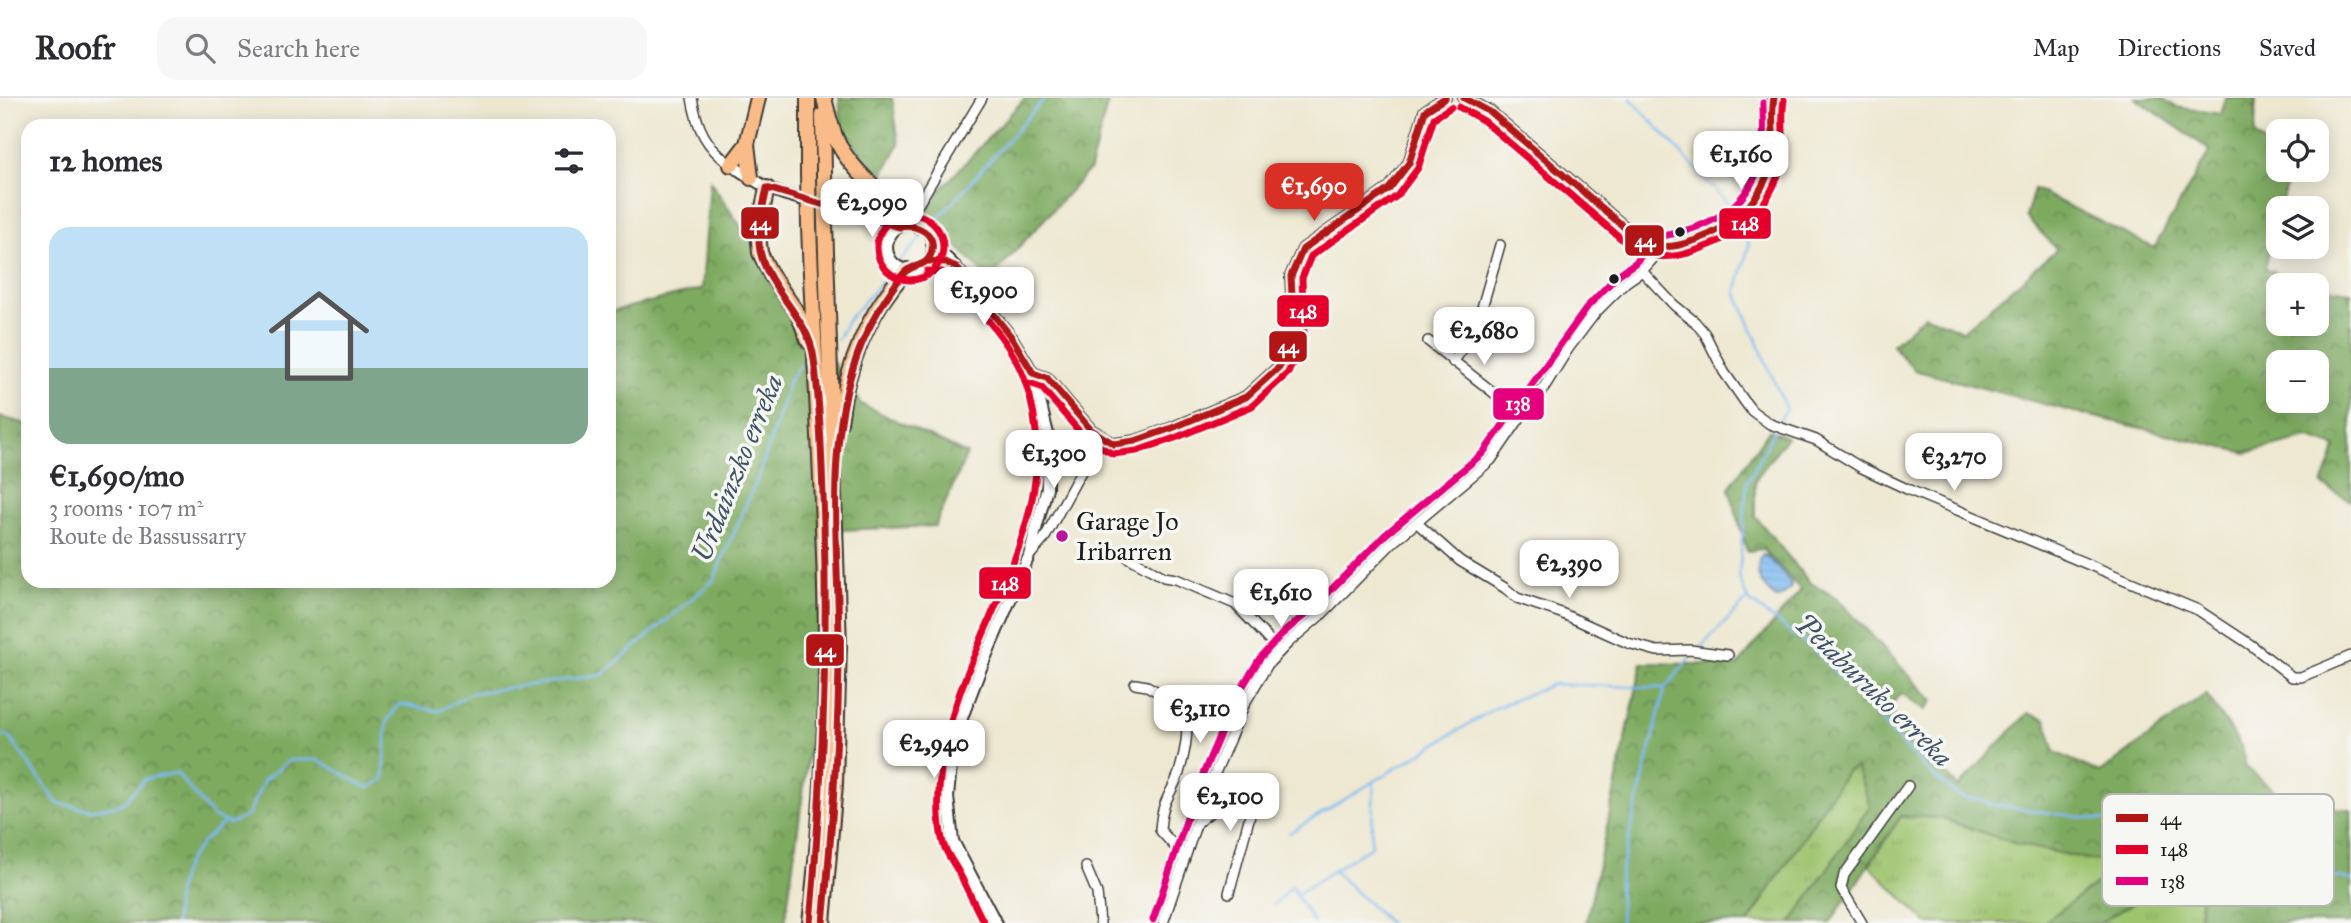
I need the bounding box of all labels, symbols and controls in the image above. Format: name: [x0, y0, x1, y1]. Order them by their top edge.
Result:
search box: [157, 17, 647, 80]
text: Roofr: [35, 28, 115, 68]
icon: search: [181, 29, 219, 67]
text: Search here: [237, 32, 360, 64]
text: Map: [2033, 33, 2080, 63]
text: Directions: [2118, 33, 2221, 63]
text: Saved: [2259, 33, 2316, 63]
map controls: [2266, 119, 2329, 413]
button: locate: [2266, 119, 2329, 182]
pin: €1,160: [1684, 132, 1798, 191]
text: €1,160: [1709, 140, 1773, 168]
icon: filters: [550, 142, 588, 180]
text: 12 homes: [49, 143, 162, 179]
pin: €1,690: [1257, 164, 1371, 223]
text: €1,690: [1281, 172, 1347, 200]
pin: €2,090: [815, 180, 929, 239]
text: €2,090: [837, 188, 907, 216]
button: layers: [2266, 196, 2329, 259]
line badge: 44: [740, 206, 780, 240]
line badge: 148: [1718, 207, 1772, 240]
text: 44: [749, 212, 772, 236]
text: 148: [1731, 212, 1759, 236]
line badge: 44: [1624, 224, 1665, 257]
unlabelled marker: [1673, 225, 1687, 239]
text: 44: [1634, 229, 1657, 253]
pin: €1,900: [927, 268, 1041, 327]
unlabelled marker: [1607, 272, 1621, 286]
icon: home: [256, 273, 382, 399]
button: +: [2266, 273, 2329, 336]
text: €1,900: [950, 276, 1018, 304]
line badge: 148: [1276, 294, 1330, 328]
text: 148: [1289, 300, 1317, 324]
pin: €2,680: [1427, 308, 1541, 367]
text: €2,680: [1449, 316, 1519, 344]
line badge: 44: [1268, 330, 1308, 363]
text: 44: [1277, 335, 1300, 359]
button: −: [2266, 350, 2329, 413]
water label: Urdainzko erreka: [684, 369, 790, 567]
line badge: 138: [1492, 387, 1545, 421]
text: 138: [1505, 392, 1531, 416]
pin: €1,300: [997, 430, 1111, 490]
pin: €3,270: [1897, 434, 2011, 493]
text: €1,300: [1022, 439, 1086, 467]
text: €3,270: [1921, 442, 1987, 470]
text: €1,690/mo: [49, 458, 184, 494]
text: 3 rooms · 107 m²: [49, 494, 203, 522]
place label: Garage Jo Iribarren: [1076, 505, 1179, 567]
text: Route de Bassussarry: [49, 522, 246, 550]
marker: Garage Jo Iribarren: [1054, 528, 1070, 544]
pin: €2,390: [1512, 540, 1626, 600]
text: €2,390: [1536, 549, 1602, 577]
line badge: 148: [978, 566, 1032, 600]
pin: €1,610: [1224, 570, 1338, 629]
text: 148: [991, 572, 1019, 596]
text: €1,610: [1249, 578, 1313, 606]
water label: Petaburuko erreka: [1788, 606, 1960, 774]
line badge: 44: [805, 633, 845, 667]
text: 44: [814, 639, 837, 663]
pin: €3,110: [1143, 686, 1257, 745]
text: €3,110: [1170, 694, 1230, 722]
pin: €2,940: [877, 720, 991, 780]
text: €2,940: [899, 729, 969, 757]
pin: €2,100: [1173, 774, 1287, 833]
text: €2,100: [1196, 782, 1264, 810]
legend: [2102, 794, 2334, 906]
text: 44: [2160, 807, 2182, 830]
text: 148: [2160, 838, 2188, 861]
text: 138: [2160, 870, 2185, 893]

